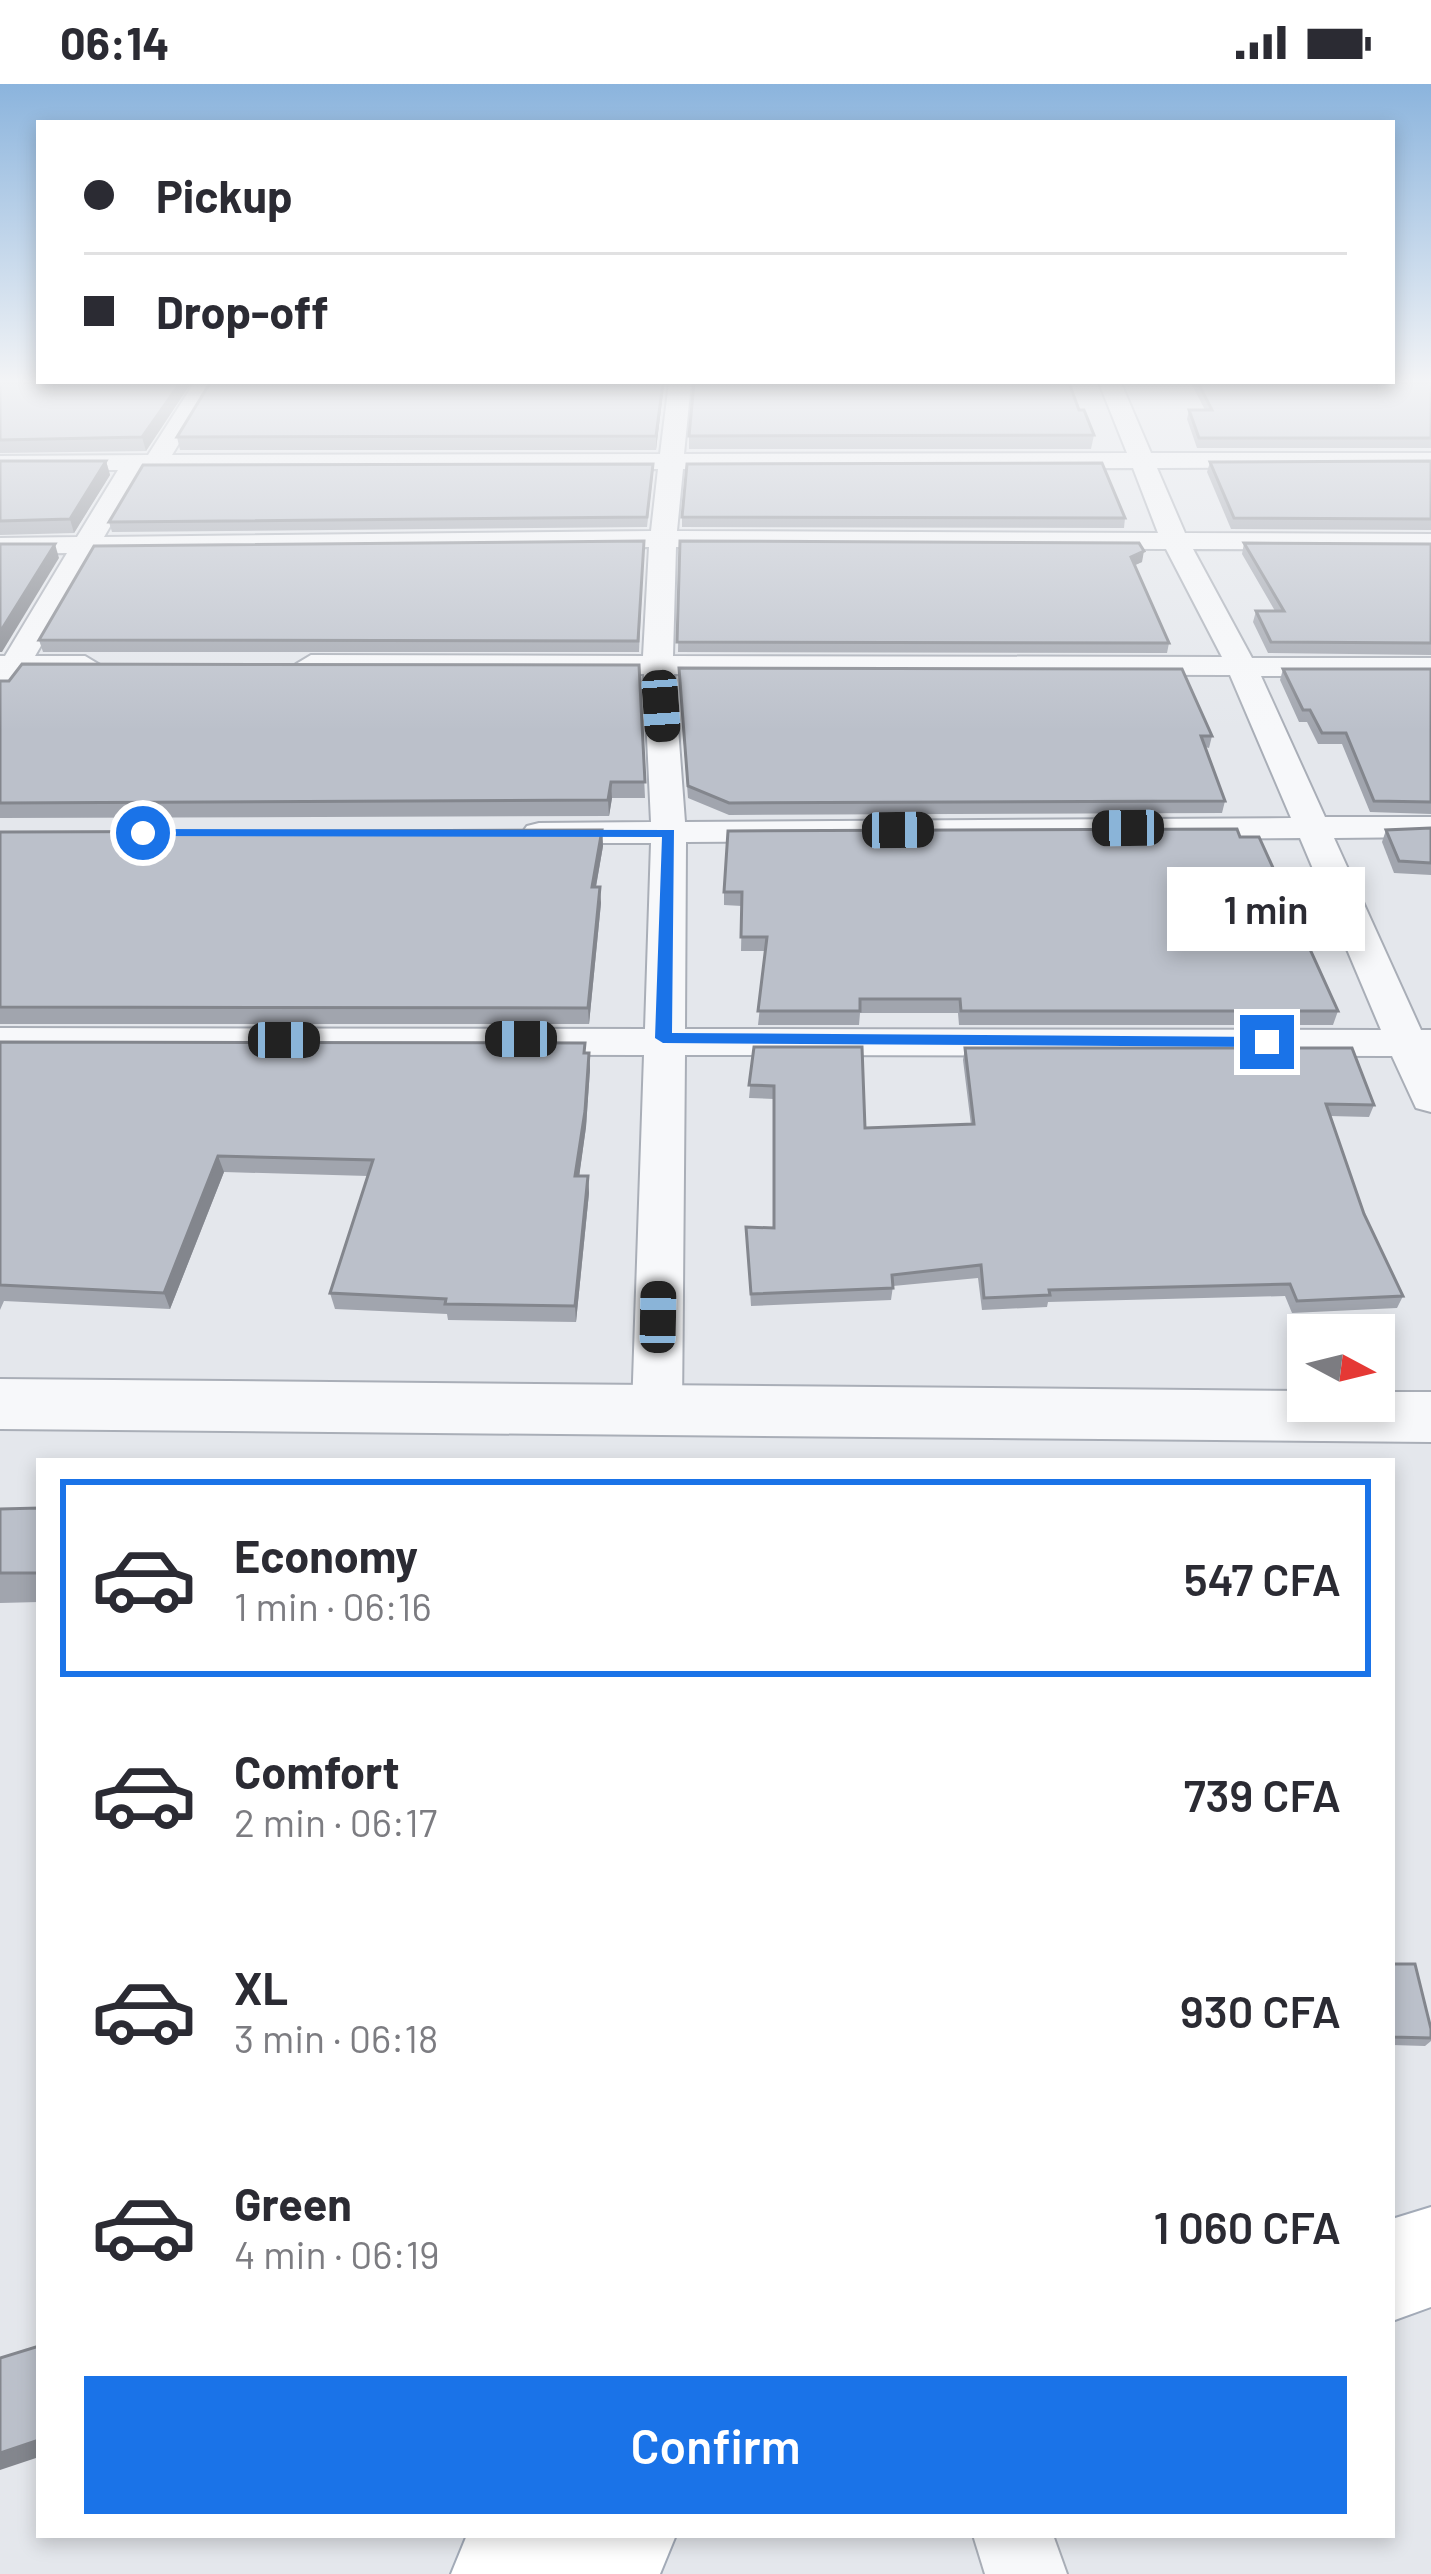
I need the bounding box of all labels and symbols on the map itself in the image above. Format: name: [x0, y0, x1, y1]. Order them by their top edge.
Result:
car: [641, 669, 681, 743]
route start: [116, 806, 170, 860]
car: [1092, 809, 1164, 847]
car: [862, 811, 934, 849]
callout: 1 min: [1168, 868, 1366, 952]
route end: [1240, 1015, 1294, 1069]
car: [485, 1021, 557, 1057]
car: [248, 1022, 320, 1058]
car: [639, 1281, 677, 1353]
north arrow: [1287, 1314, 1395, 1422]

